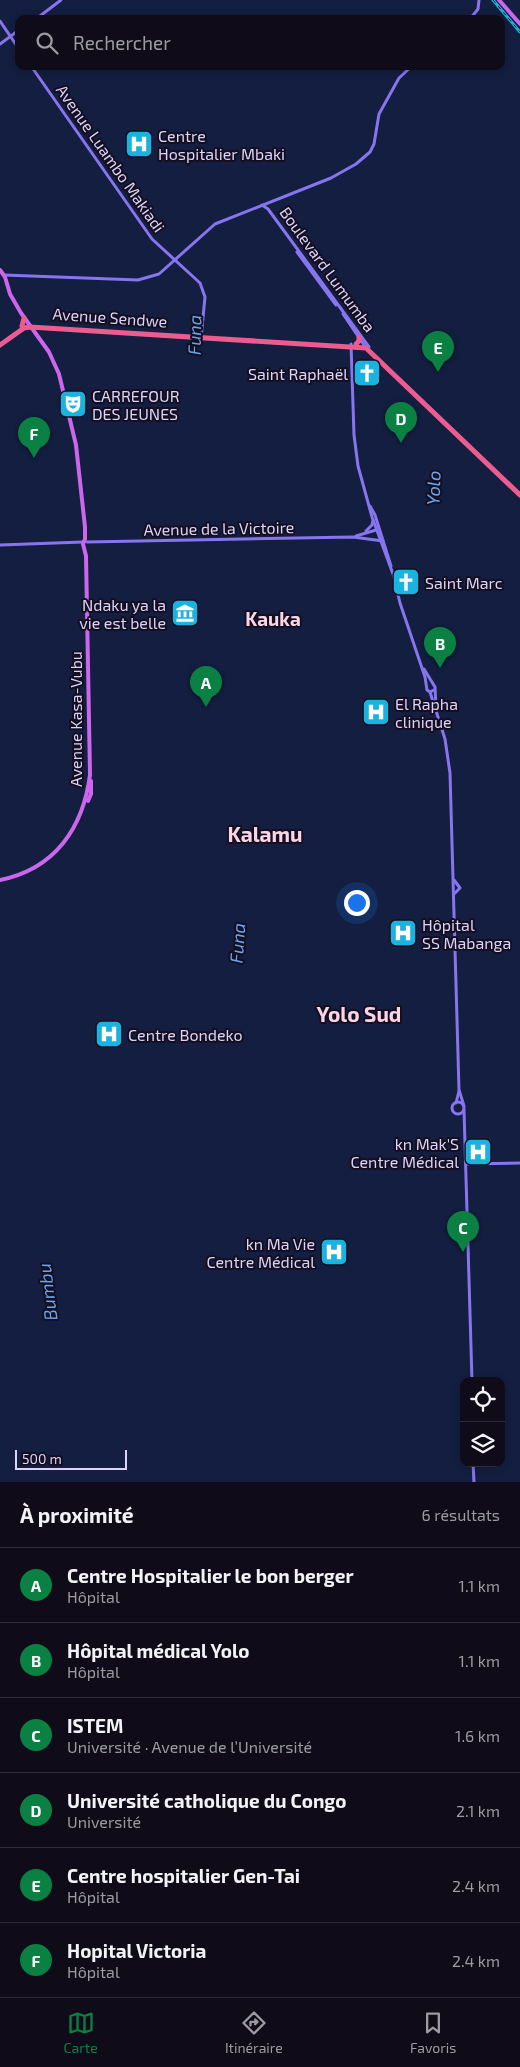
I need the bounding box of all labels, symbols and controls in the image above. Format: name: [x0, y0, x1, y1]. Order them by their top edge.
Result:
search box: [15, 15, 505, 70]
icon: search: [33, 29, 61, 57]
text: Rechercher: [73, 31, 171, 54]
street label: Avenue Luambo Makiadi: [53, 80, 169, 236]
place label: Centre Hospitalier Mbaki: [158, 126, 285, 163]
hospital icon: Centre Hospitalier Mbaki: [124, 129, 154, 159]
street label: Boulevard Lumumba: [276, 203, 380, 335]
street label: Avenue Sendwe: [52, 304, 168, 330]
water label: Funa: [183, 315, 205, 355]
pin: E: [422, 331, 454, 372]
church icon: Saint Raphaël: [352, 358, 382, 388]
place label: Saint Raphaël: [248, 364, 348, 383]
place label: CARREFOUR DES JEUNES: [92, 386, 180, 423]
theatre icon: CARREFOUR DES JEUNES: [58, 389, 88, 419]
pin: D: [385, 402, 417, 443]
pin: F: [18, 417, 50, 458]
water label: Yolo: [421, 470, 445, 506]
street label: Avenue de la Victoire: [143, 517, 295, 539]
church icon: Saint Marc: [391, 567, 421, 597]
place label: Saint Marc: [425, 573, 503, 592]
place label: Ndaku ya la vie est belle: [79, 595, 166, 632]
museum icon: Ndaku ya la vie est belle: [170, 598, 200, 628]
district label: Kauka: [245, 607, 301, 630]
pin: B: [424, 627, 456, 668]
street label: Avenue Kasa-Vubu: [66, 651, 85, 787]
pin: A: [190, 666, 222, 707]
place label: El Rapha clinique: [395, 694, 458, 731]
hospital icon: El Rapha clinique: [361, 697, 391, 727]
district label: Kalamu: [227, 821, 303, 846]
your location: [344, 890, 370, 916]
place label: Hôpital SS Mabanga: [422, 915, 511, 952]
hospital icon: Hôpital SS Mabanga: [388, 918, 418, 948]
water label: Funa: [225, 922, 249, 964]
district label: Yolo Sud: [317, 1001, 401, 1026]
hospital icon: Centre Bondeko: [94, 1019, 124, 1049]
place label: Centre Bondeko: [128, 1025, 243, 1044]
place label: kn Mak'S Centre Médical: [350, 1134, 459, 1171]
hospital icon: kn Mak'S Centre Médical: [463, 1137, 493, 1167]
pin: C: [447, 1211, 479, 1252]
place label: kn Ma Vie Centre Médical: [206, 1234, 315, 1271]
hospital icon: kn Ma Vie Centre Médical: [319, 1237, 349, 1267]
water label: Bumbu: [33, 1262, 61, 1322]
map controls: [460, 1377, 505, 1467]
button: locate: [460, 1377, 505, 1422]
button: layers: [460, 1422, 505, 1467]
scale bar: [15, 1447, 128, 1470]
text: 500 m: [22, 1450, 62, 1467]
text: À proximité: [20, 1502, 134, 1527]
text: 6 résultats: [421, 1505, 500, 1524]
text: Centre Hospitalier le bon berger: [67, 1564, 354, 1587]
text: A: [31, 1576, 41, 1595]
text: 1.1 km: [459, 1576, 500, 1595]
text: Hôpital: [67, 1587, 120, 1606]
text: Hôpital médical Yolo: [67, 1639, 249, 1662]
text: B: [31, 1651, 41, 1670]
text: 1.1 km: [459, 1651, 500, 1670]
text: Hôpital: [67, 1662, 120, 1681]
text: ISTEM: [67, 1714, 124, 1737]
text: C: [31, 1726, 41, 1745]
text: 1.6 km: [455, 1726, 500, 1745]
text: Université · Avenue de l’Université: [67, 1737, 312, 1756]
text: Université catholique du Congo: [67, 1789, 346, 1812]
text: D: [31, 1801, 41, 1820]
text: 2.1 km: [456, 1801, 500, 1820]
text: Université: [67, 1812, 141, 1831]
text: Centre hospitalier Gen-Tai: [67, 1864, 300, 1887]
text: E: [31, 1876, 41, 1895]
text: 2.4 km: [452, 1876, 500, 1895]
text: Hôpital: [67, 1887, 120, 1906]
text: Hopital Victoria: [67, 1939, 206, 1962]
text: F: [32, 1951, 40, 1970]
text: 2.4 km: [452, 1951, 500, 1970]
text: Hôpital: [67, 1962, 120, 1981]
tab: Carte: [64, 2009, 98, 2056]
tab: Itinéraire: [225, 2009, 283, 2056]
tab: Favoris: [410, 2009, 456, 2056]

